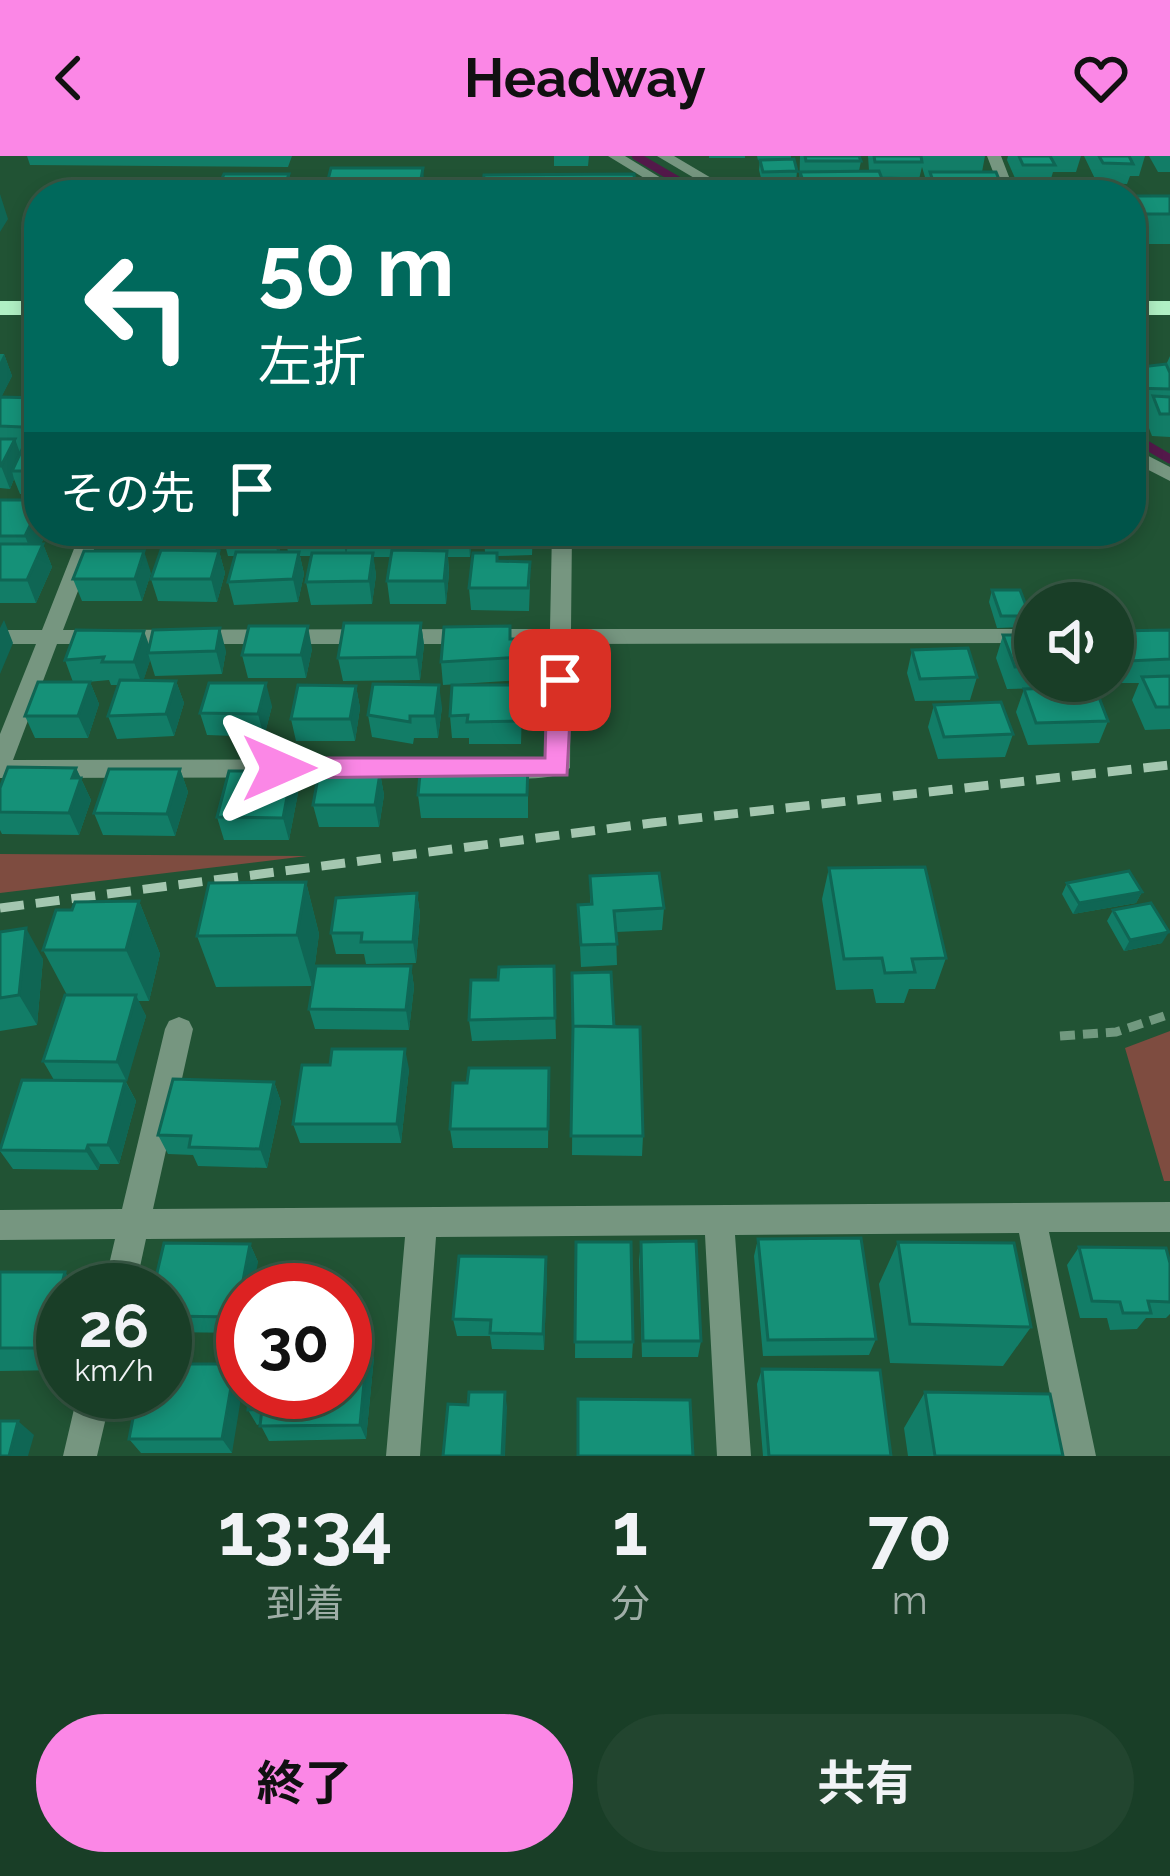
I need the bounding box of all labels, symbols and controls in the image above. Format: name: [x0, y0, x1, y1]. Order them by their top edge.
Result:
icon: back: [36, 45, 102, 111]
icon: heart: [1068, 45, 1134, 111]
text: Headway: [464, 46, 706, 110]
text: 50 m: [258, 217, 454, 316]
icon: left: [60, 228, 216, 384]
text: 左折: [258, 330, 366, 394]
icon: arrive: [219, 456, 285, 522]
text: その先: [60, 467, 195, 520]
map controls: [1014, 582, 1134, 702]
button: sound: [1014, 582, 1134, 702]
pin: [509, 629, 611, 731]
icon: arrive: [527, 647, 593, 713]
position arrow: [216, 705, 342, 831]
speed limit sign: 30: [216, 1263, 372, 1419]
text: 26: [79, 1291, 149, 1361]
text: km/h: [74, 1353, 154, 1388]
text: 13:34: [218, 1487, 393, 1572]
text: 1: [612, 1487, 648, 1572]
text: 70: [867, 1492, 952, 1577]
text: m: [892, 1577, 928, 1623]
text: 到着: [266, 1580, 344, 1626]
text: 分: [611, 1580, 650, 1626]
button: 終了: [36, 1714, 573, 1852]
button: 共有: [597, 1714, 1134, 1852]

